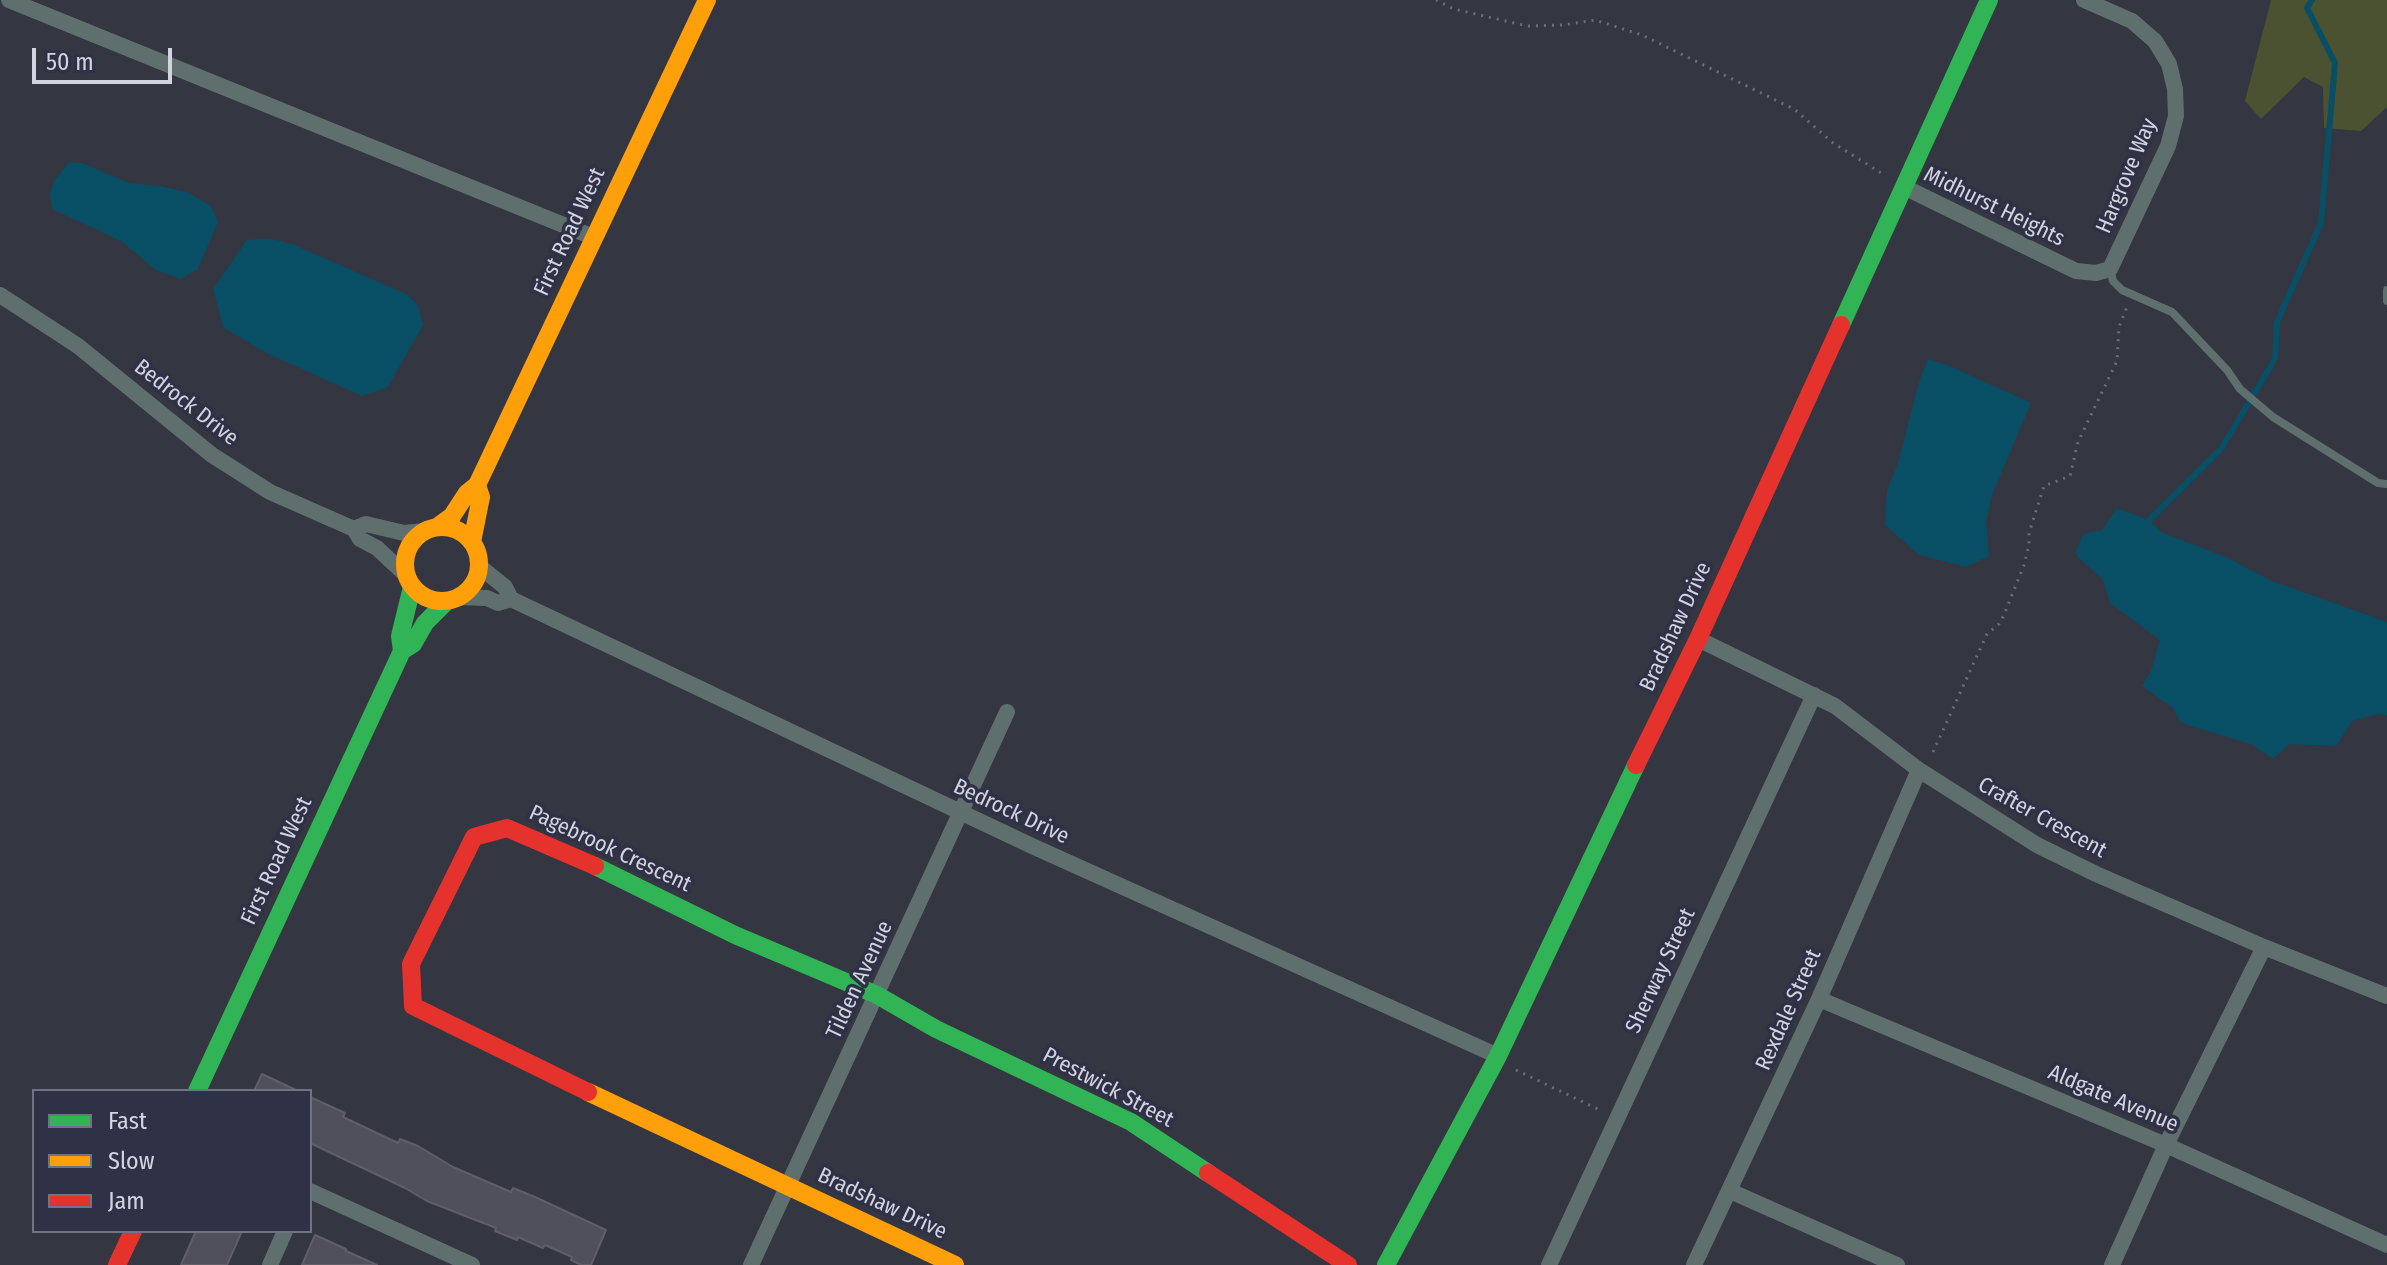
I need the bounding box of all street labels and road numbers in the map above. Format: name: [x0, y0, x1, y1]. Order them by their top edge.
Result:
street label: Hargrove Way: [2091, 115, 2163, 237]
street label: Midhurst Heights: [1919, 161, 2069, 253]
street label: First Road West: [529, 164, 611, 300]
street label: Bedrock Drive: [129, 354, 243, 452]
street label: Bradshaw Drive: [1635, 558, 1717, 696]
street label: Crafter Crescent: [1973, 772, 2111, 864]
street label: Bedrock Drive: [949, 774, 1073, 850]
street label: First Road West: [236, 793, 318, 929]
street label: Pagebrook Crescent: [525, 800, 695, 898]
street label: Sherway Street: [1621, 904, 1701, 1038]
street label: Tilden Avenue: [821, 917, 899, 1043]
street label: Rexdale Street: [1751, 945, 1827, 1075]
street label: Prestwick Street: [1038, 1042, 1178, 1134]
street label: Aldgate Avenue: [2044, 1060, 2182, 1138]
street label: Bradshaw Drive: [813, 1163, 951, 1245]

